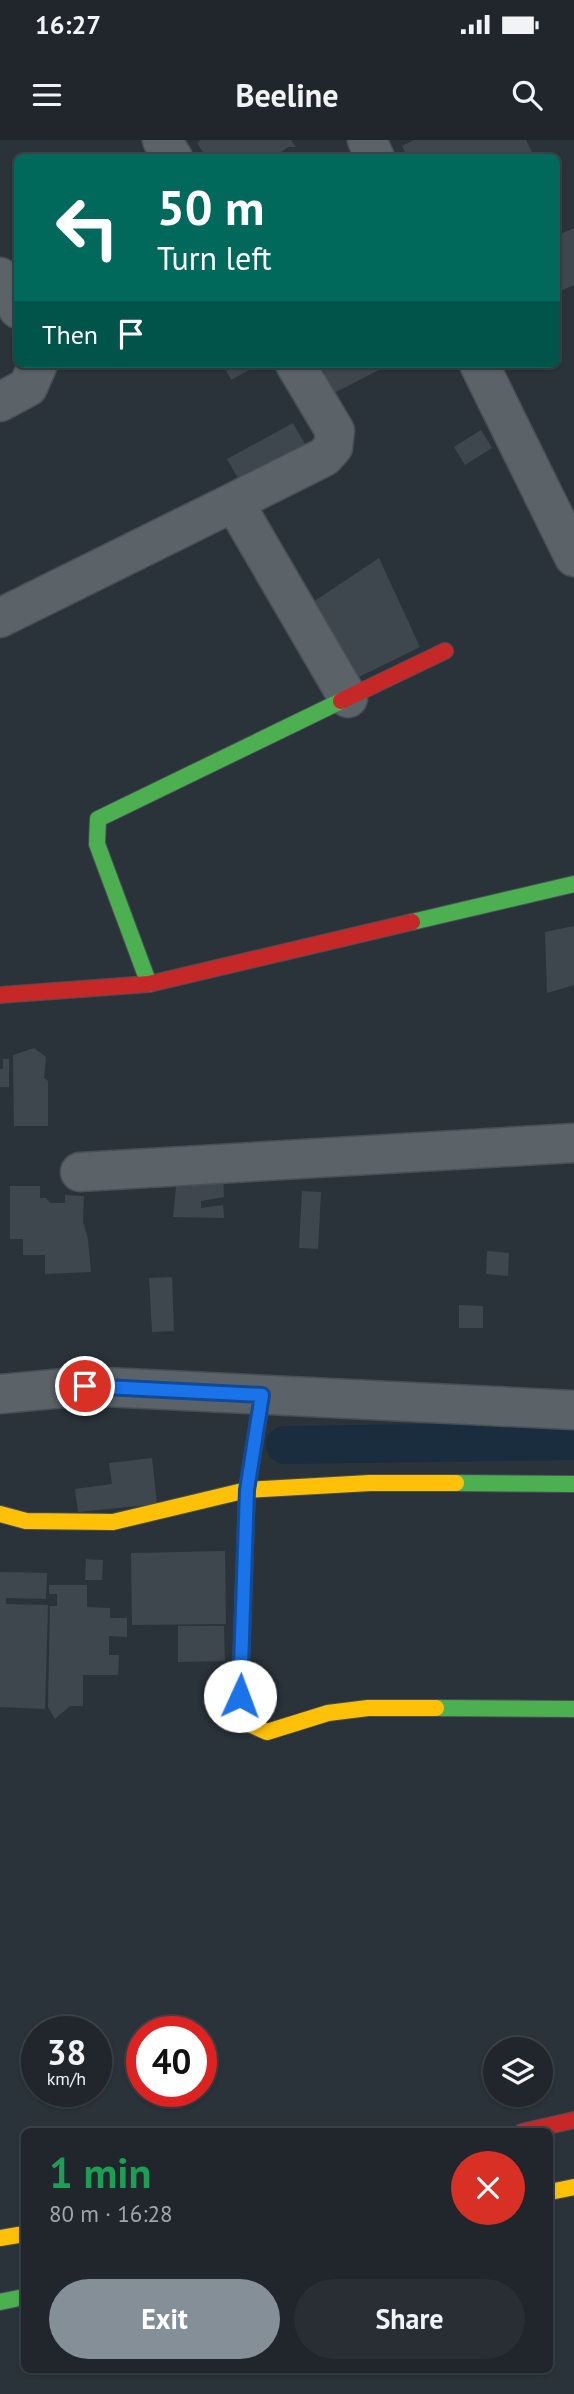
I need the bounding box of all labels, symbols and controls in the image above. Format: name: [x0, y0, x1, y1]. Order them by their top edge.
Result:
text: 16:27: [35, 8, 101, 41]
text: Beeline: [236, 74, 338, 116]
icon: menu: [28, 76, 66, 114]
icon: search: [508, 76, 546, 114]
text: 50 m: [157, 175, 264, 239]
icon: left: [42, 182, 133, 273]
text: Turn left: [157, 237, 272, 279]
icon: arrive: [112, 315, 150, 353]
text: Then: [42, 318, 98, 351]
pin: [55, 1356, 115, 1416]
icon: arrive: [66, 1367, 104, 1405]
position arrow: [203, 1659, 277, 1733]
speed limit sign: 40: [126, 2016, 217, 2107]
text: 38: [47, 2029, 86, 2075]
map controls: [483, 2037, 553, 2107]
button: layers: [483, 2037, 553, 2107]
text: km/h: [47, 2067, 86, 2090]
text: 1 min: [49, 2145, 151, 2200]
button: close: [451, 2151, 525, 2225]
text: 80 m · 16:28: [49, 2199, 173, 2228]
button: Exit: [49, 2279, 280, 2359]
button: Share: [294, 2279, 525, 2359]

